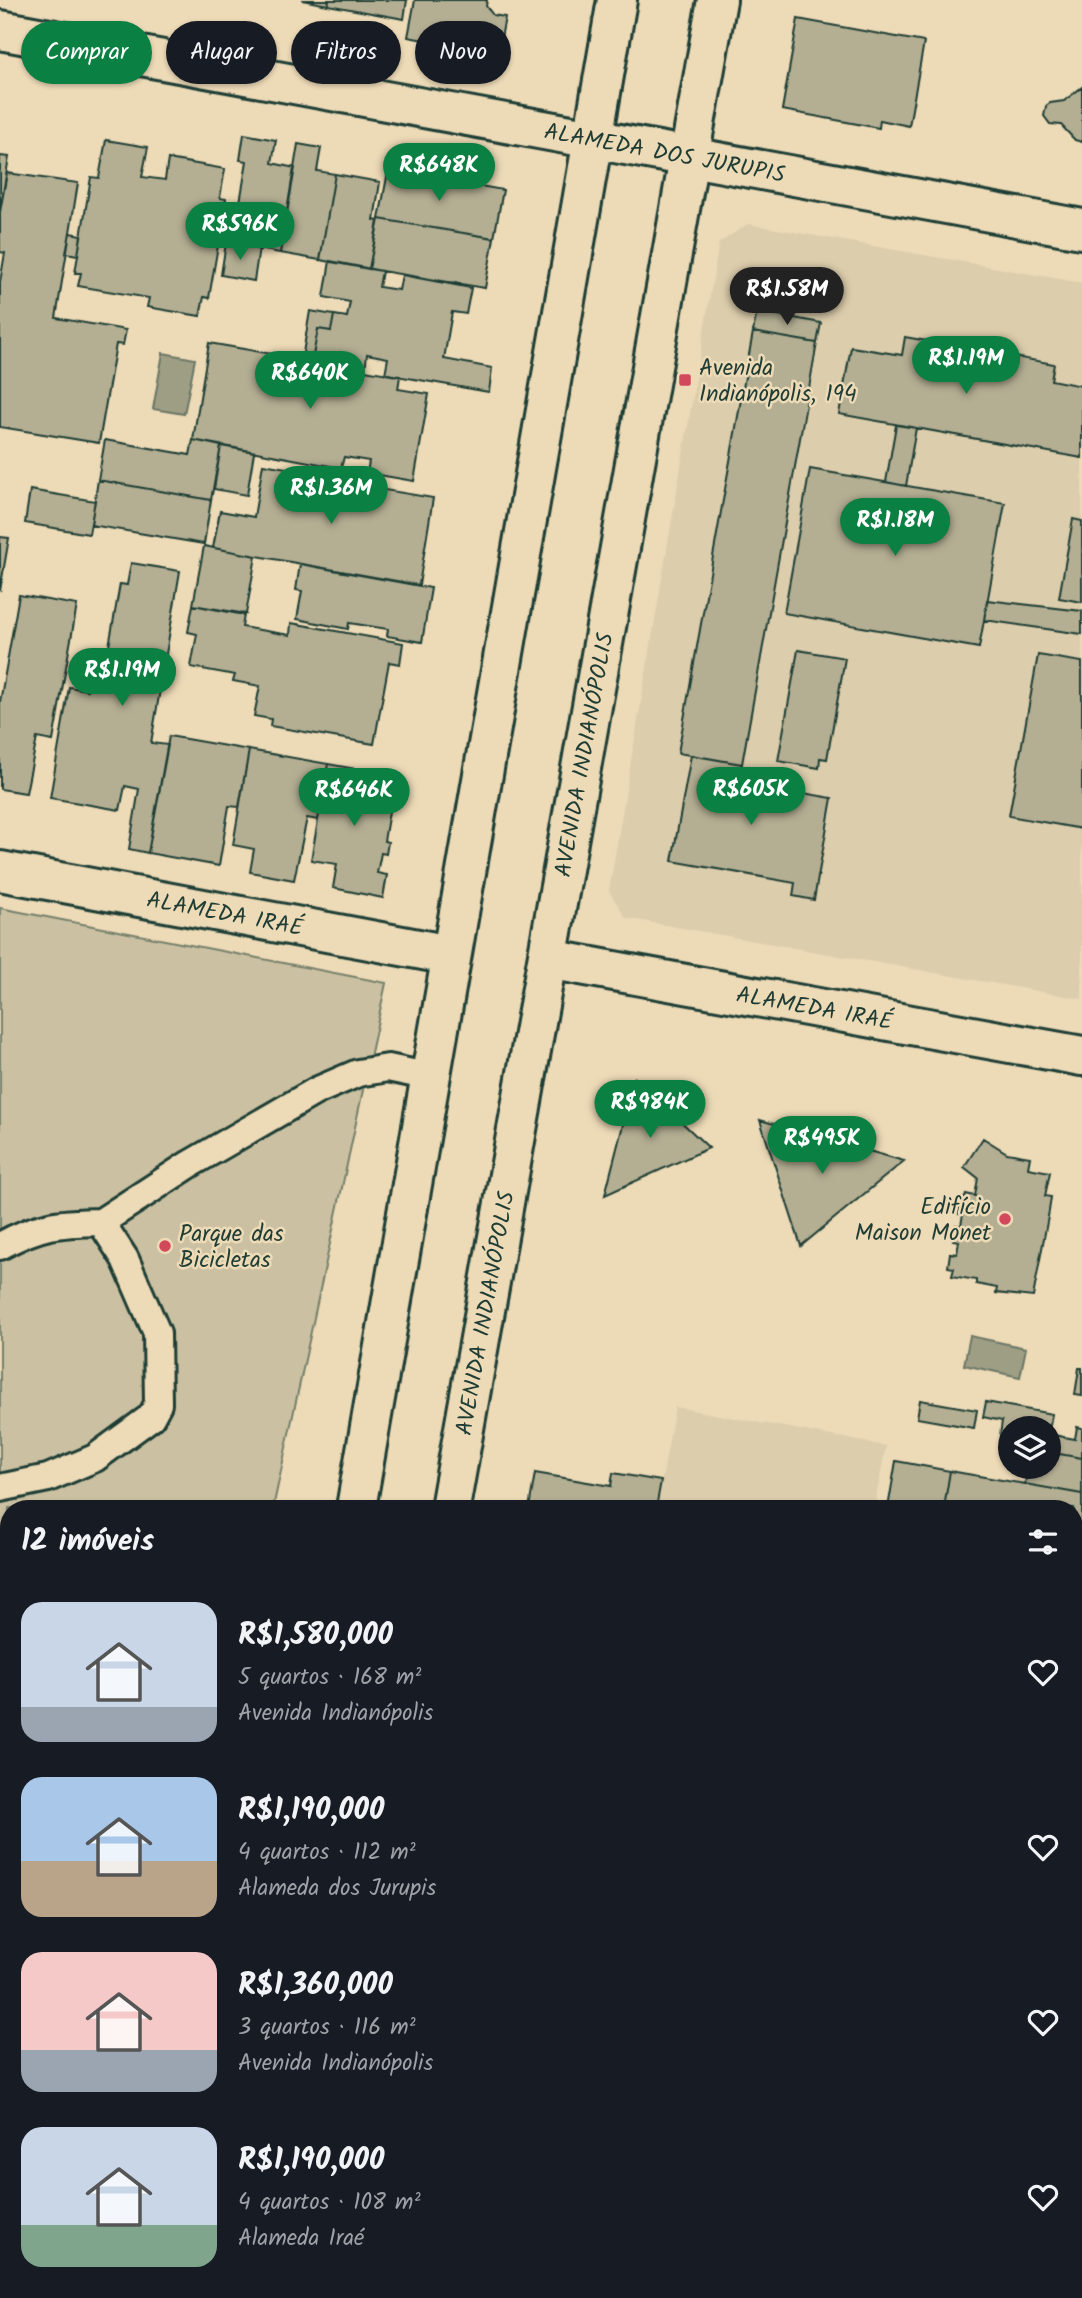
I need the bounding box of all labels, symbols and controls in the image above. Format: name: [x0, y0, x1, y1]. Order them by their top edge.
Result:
chip: Comprar: [21, 21, 152, 84]
chip: Alugar: [166, 21, 277, 84]
chip: Filtros: [291, 21, 401, 84]
chip: Novo: [415, 21, 511, 84]
street label: ALAMEDA DOS JURUPIS: [541, 114, 788, 194]
pin: R$648K: [382, 144, 496, 203]
text: R$648K: [399, 148, 479, 184]
pin: R$596K: [183, 202, 297, 262]
text: R$596K: [201, 207, 279, 243]
pin: R$1.58M: [722, 268, 852, 327]
text: R$1.58M: [746, 272, 828, 308]
pin: R$1.19M: [901, 336, 1031, 396]
text: R$1.19M: [928, 341, 1004, 377]
place label: Avenida Indianópolis, 194: [699, 351, 857, 413]
pin: R$640K: [253, 352, 367, 411]
text: R$640K: [271, 356, 349, 392]
marker: Avenida Indianópolis, 194: [677, 372, 693, 388]
pin: R$1.36M: [266, 466, 396, 526]
text: R$1.36M: [290, 471, 372, 507]
pin: R$1.18M: [830, 498, 960, 558]
text: R$1.18M: [856, 503, 934, 539]
street label: AVENIDA INDIANÓPOLIS: [546, 630, 625, 880]
pin: R$1.19M: [57, 648, 187, 708]
text: R$1.19M: [84, 653, 160, 689]
pin: R$646K: [297, 768, 411, 828]
pin: R$605K: [694, 768, 808, 827]
text: R$605K: [712, 772, 790, 808]
text: R$646K: [315, 773, 393, 809]
street label: ALAMEDA IRAÉ: [144, 883, 306, 947]
street label: ALAMEDA IRAÉ: [733, 978, 896, 1041]
pin: R$984K: [593, 1080, 707, 1140]
text: R$984K: [610, 1085, 690, 1121]
pin: R$495K: [765, 1116, 879, 1176]
text: R$495K: [783, 1121, 861, 1157]
street label: AVENIDA INDIANÓPOLIS: [447, 1188, 526, 1438]
place label: Edifício Maison Monet: [855, 1190, 992, 1252]
marker: Edifício Maison Monet: [997, 1211, 1013, 1227]
place label: Parque das Bicicletas: [179, 1217, 284, 1279]
marker: Parque das Bicicletas: [157, 1238, 173, 1254]
map controls: [998, 1416, 1061, 1479]
button: layers: [998, 1416, 1061, 1479]
text: 12 imóveis: [21, 1518, 154, 1566]
icon: filters: [1024, 1523, 1062, 1561]
text: R$1,580,000: [238, 1612, 393, 1660]
icon: home: [77, 1630, 161, 1714]
icon: heart: [1024, 1653, 1062, 1691]
text: 5 quartos · 168 m²: [238, 1660, 421, 1696]
text: Avenida Indianópolis: [238, 1696, 433, 1732]
text: R$1,190,000: [238, 1787, 384, 1835]
icon: home: [77, 1805, 161, 1889]
icon: heart: [1024, 1828, 1062, 1866]
text: 4 quartos · 112 m²: [238, 1835, 416, 1871]
text: Alameda dos Jurupis: [238, 1871, 436, 1907]
text: R$1,360,000: [238, 1962, 393, 2010]
icon: home: [77, 1980, 161, 2064]
icon: heart: [1024, 2003, 1062, 2041]
text: 3 quartos · 116 m²: [238, 2010, 416, 2046]
text: Avenida Indianópolis: [238, 2046, 433, 2082]
text: R$1,190,000: [238, 2137, 384, 2185]
icon: home: [77, 2155, 161, 2239]
icon: heart: [1024, 2178, 1062, 2216]
text: 4 quartos · 108 m²: [238, 2185, 420, 2221]
text: Alameda Iraé: [238, 2221, 364, 2257]

